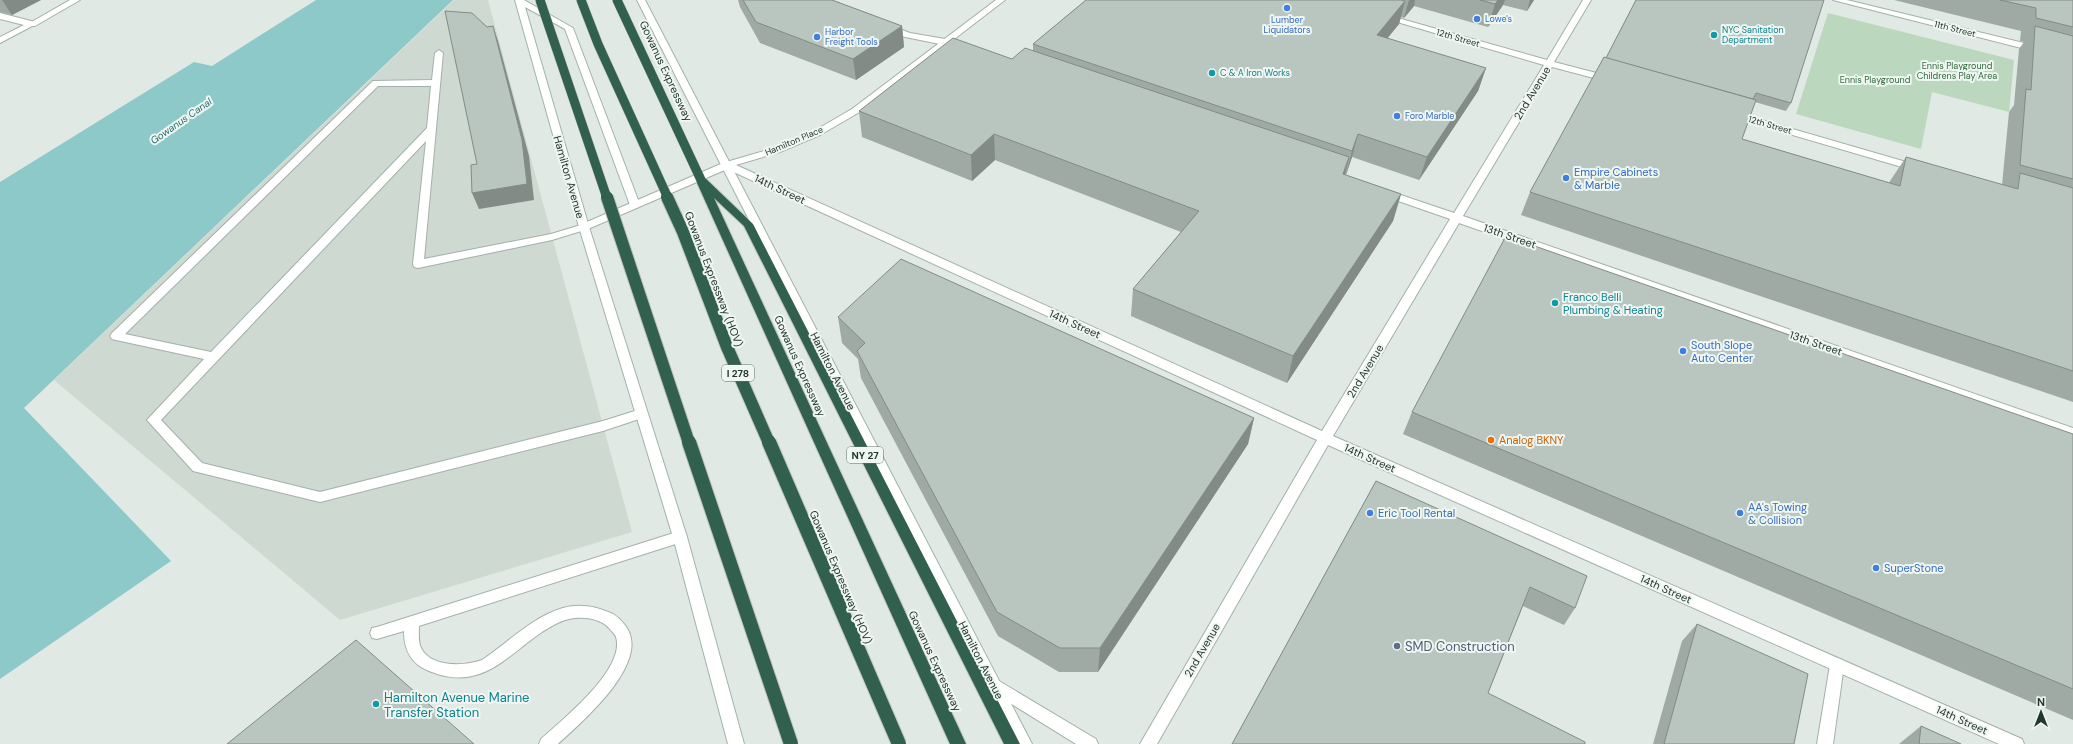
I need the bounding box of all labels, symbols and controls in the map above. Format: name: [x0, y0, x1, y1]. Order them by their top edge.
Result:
marker: Lumber Liquidators: [1282, 3, 1292, 13]
place label: Lowe's: [1485, 13, 1513, 25]
place label: Lumber Liquidators: [1264, 14, 1311, 36]
marker: Lowe's: [1472, 14, 1482, 24]
street label: Gowanus Expressway: [637, 18, 695, 124]
street label: 11th Street: [1933, 18, 1977, 40]
place label: NYC Sanitation Department: [1722, 24, 1784, 46]
place label: Harbor Freight Tools: [825, 26, 878, 48]
street label: 12th Street: [1435, 26, 1482, 50]
marker: NYC Sanitation Department: [1709, 30, 1719, 40]
marker: Harbor Freight Tools: [812, 32, 822, 42]
park label: Ennis Playground Childrens Play Area: [1917, 60, 1997, 82]
street label: 2nd Avenue: [1511, 64, 1553, 122]
place label: C & A Iron Works: [1220, 67, 1291, 79]
marker: C & A Iron Works: [1207, 68, 1217, 78]
park label: Ennis Playground: [1840, 74, 1911, 86]
water label: Gowanus Canal: [148, 95, 215, 147]
place label: Foro Marble: [1405, 110, 1454, 122]
marker: Foro Marble: [1392, 111, 1402, 121]
street label: 12th Street: [1747, 113, 1794, 137]
street label: Hamilton Place: [763, 123, 825, 159]
street label: Hamilton Avenue: [550, 134, 588, 220]
place label: Empire Cabinets & Marble: [1574, 165, 1658, 192]
street label: 14th Street: [752, 171, 808, 207]
marker: Empire Cabinets & Marble: [1561, 173, 1571, 183]
street label: Gowanus Expressway (HOV): [682, 209, 746, 349]
street label: 13th Street: [1482, 220, 1538, 252]
place label: Franco Belli Plumbing & Heating: [1563, 290, 1663, 317]
marker: Franco Belli Plumbing & Heating: [1550, 298, 1560, 308]
street label: 14th Street: [1047, 306, 1103, 342]
street label: Gowanus Expressway: [771, 313, 829, 419]
street label: 13th Street: [1788, 327, 1844, 359]
street label: Hamilton Avenue: [807, 330, 859, 412]
place label: South Slope Auto Center: [1691, 338, 1753, 365]
street label: 2nd Avenue: [1344, 342, 1386, 400]
marker: South Slope Auto Center: [1678, 346, 1688, 356]
road number: I 278: [722, 365, 754, 381]
place label: Analog BKNY: [1499, 433, 1564, 447]
marker: Analog BKNY: [1486, 435, 1496, 445]
street label: 14th Street: [1342, 440, 1398, 476]
road number: NY 27: [847, 447, 883, 463]
place label: AA's Towing & Collision: [1748, 500, 1807, 527]
place label: Eric Tool Rental: [1378, 506, 1455, 520]
street label: Gowanus Expressway (HOV): [806, 508, 876, 646]
marker: Eric Tool Rental: [1365, 508, 1375, 518]
marker: AA's Towing & Collision: [1735, 508, 1745, 518]
place label: SuperStone: [1884, 561, 1944, 575]
marker: SuperStone: [1871, 563, 1881, 573]
street label: 14th Street: [1638, 571, 1694, 607]
street label: Gowanus Expressway: [906, 608, 964, 714]
street label: Hamilton Avenue: [955, 619, 1007, 701]
street label: 2nd Avenue: [1181, 621, 1223, 679]
place label: SMD Construction: [1405, 638, 1515, 655]
marker: SMD Construction: [1392, 641, 1402, 651]
place label: Hamilton Avenue Marine Transfer Station: [384, 689, 529, 721]
north arrow: [2021, 692, 2061, 732]
text: N: [2037, 695, 2045, 709]
marker: Hamilton Avenue Marine Transfer Station: [371, 699, 381, 709]
street label: 14th Street: [1934, 702, 1990, 738]

